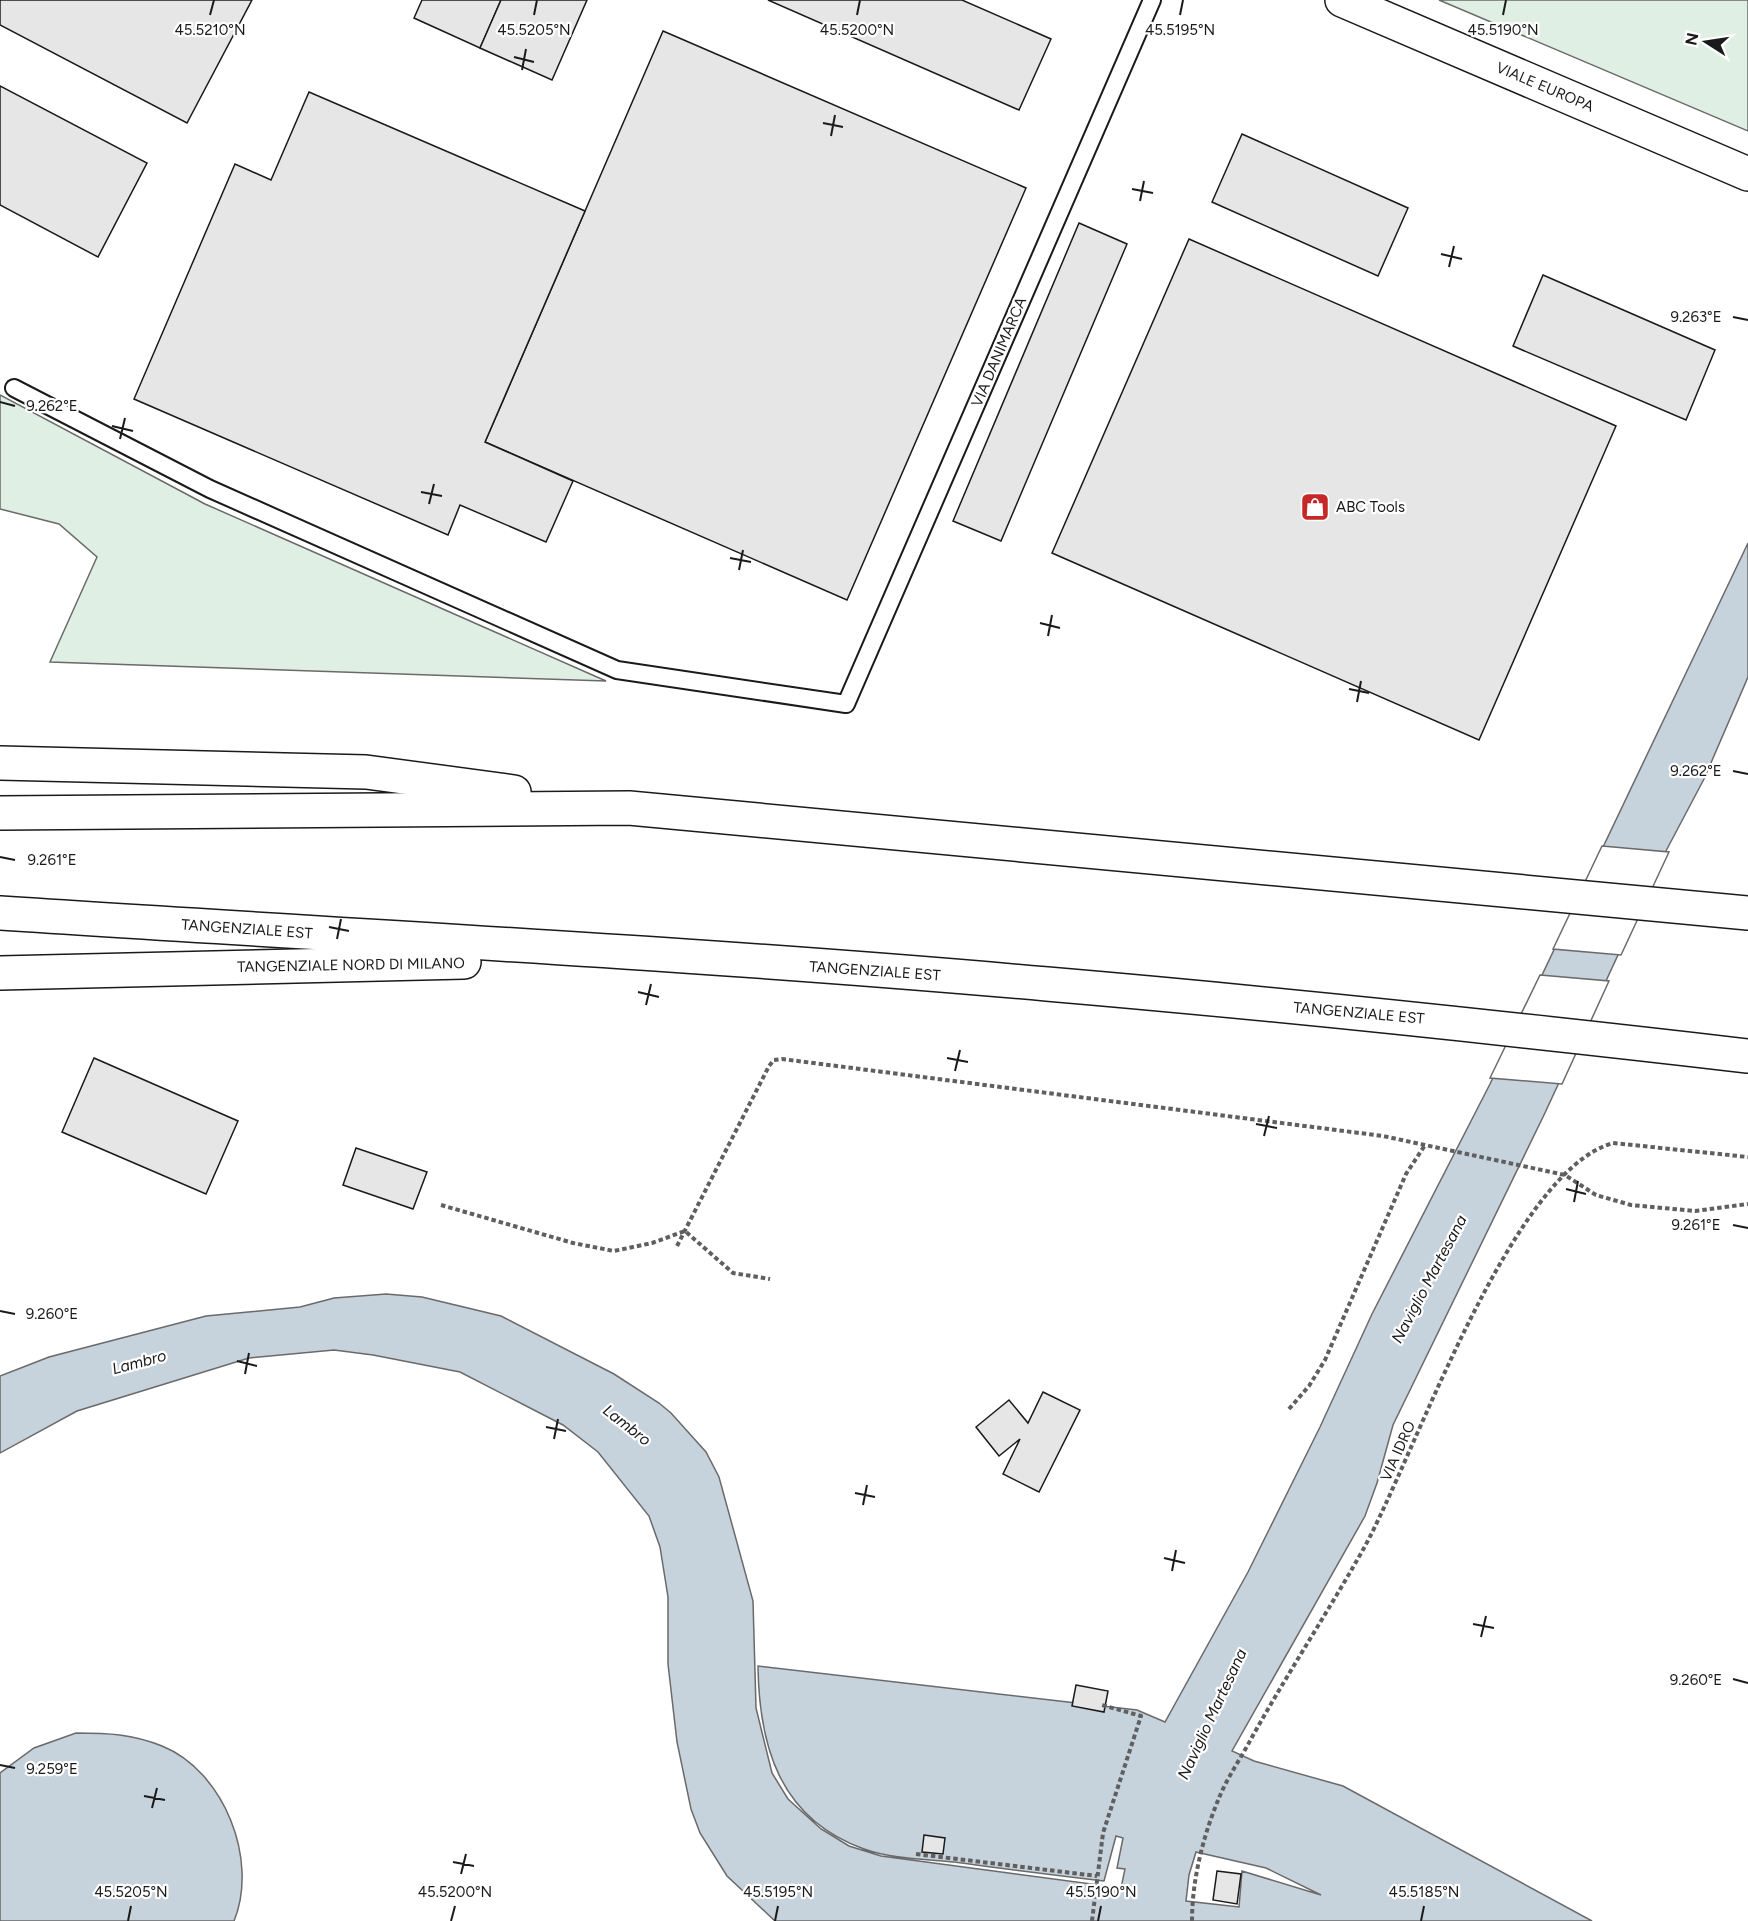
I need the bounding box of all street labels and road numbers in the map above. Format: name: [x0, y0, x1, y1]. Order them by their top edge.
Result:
street label: VIALE EUROPA: [1493, 58, 1597, 116]
street label: VIA DANIMARCA: [968, 294, 1030, 410]
street label: TANGENZIALE EST: [181, 915, 314, 943]
street label: TANGENZIALE NORD DI MILANO: [237, 954, 465, 976]
street label: TANGENZIALE EST: [809, 957, 942, 985]
street label: TANGENZIALE EST: [1293, 998, 1426, 1028]
street label: VIA IDRO: [1377, 1418, 1419, 1484]

